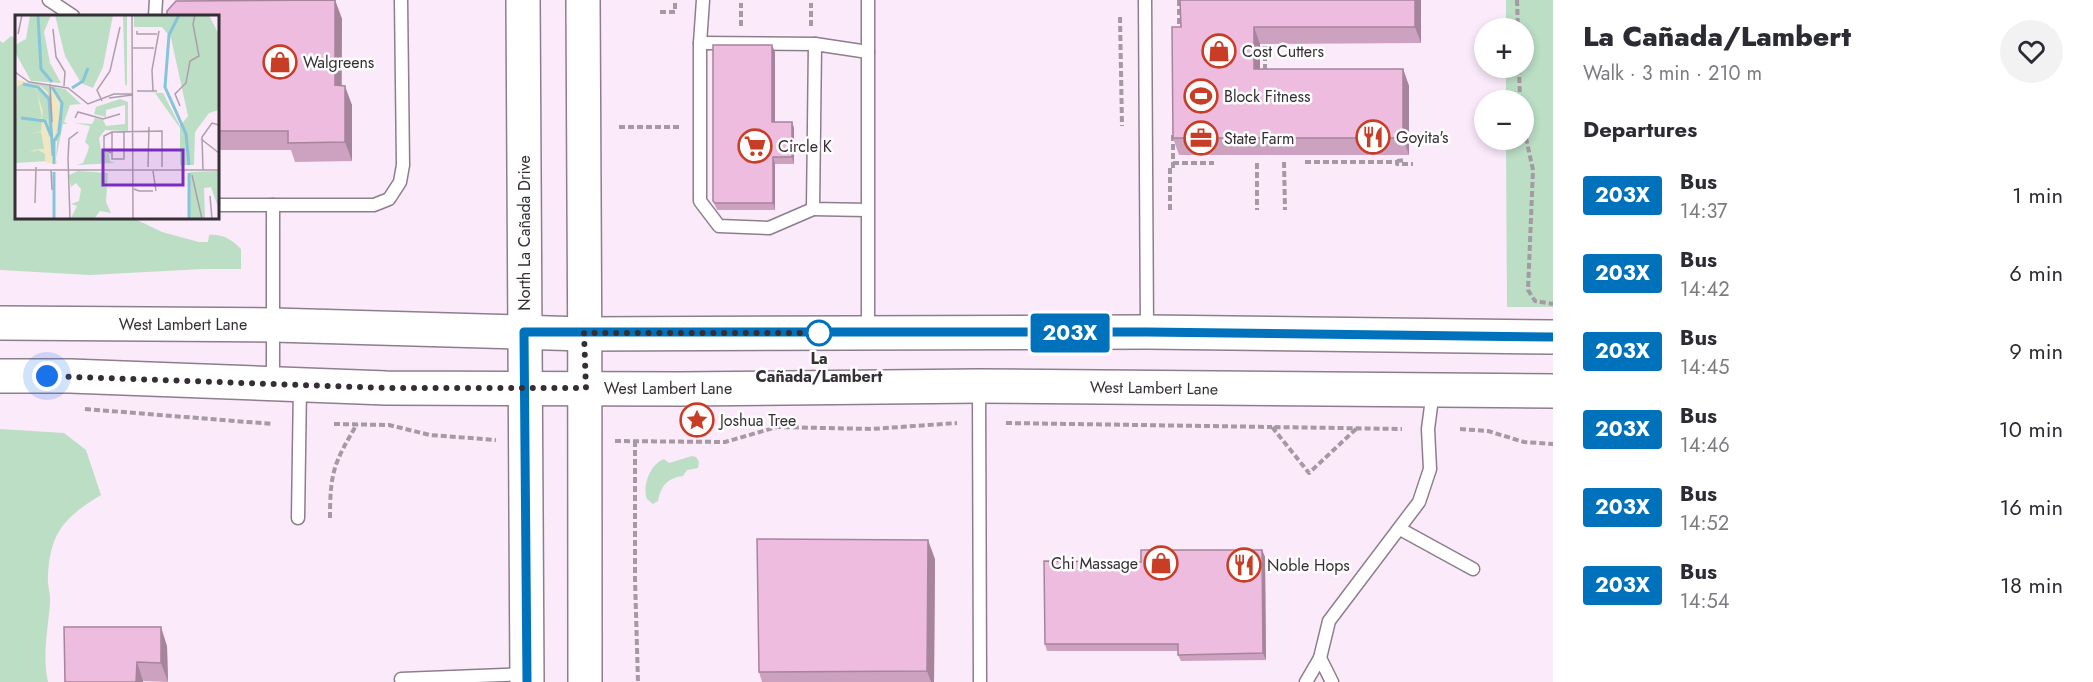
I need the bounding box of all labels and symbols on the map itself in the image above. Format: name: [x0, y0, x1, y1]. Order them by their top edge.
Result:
inset map: [15, 15, 219, 219]
shop icon: Cost Cutters: [1201, 33, 1237, 69]
place label: Cost Cutters: [1242, 40, 1324, 63]
shop icon: Walgreens: [262, 44, 298, 80]
place label: Walgreens: [303, 51, 374, 74]
sports icon: Block Fitness: [1183, 78, 1219, 114]
place label: Block Fitness: [1224, 85, 1310, 108]
restaurant icon: Goyita's: [1355, 119, 1391, 155]
office icon: State Farm: [1183, 120, 1219, 156]
place label: Goyita's: [1396, 126, 1449, 149]
place label: State Farm: [1224, 127, 1294, 150]
supermarket icon: Circle K: [737, 128, 773, 164]
place label: Circle K: [778, 135, 832, 158]
street label: North La Cañada Drive: [513, 155, 536, 311]
street label: West Lambert Lane: [119, 313, 247, 336]
line badge: 203X: [1028, 314, 1112, 352]
marker: La Cañada/Lambert: [806, 320, 832, 346]
place label: La Cañada/Lambert: [756, 347, 883, 388]
your location: [32, 361, 62, 391]
street label: West Lambert Lane: [1090, 375, 1218, 401]
street label: West Lambert Lane: [604, 377, 732, 400]
place icon: Joshua Tree: [679, 402, 715, 438]
place label: Joshua Tree: [718, 409, 796, 432]
shop icon: Chi Massage: [1143, 545, 1179, 581]
restaurant icon: Noble Hops: [1226, 547, 1262, 583]
place label: Chi Massage: [1051, 552, 1138, 575]
place label: Noble Hops: [1267, 554, 1350, 577]

